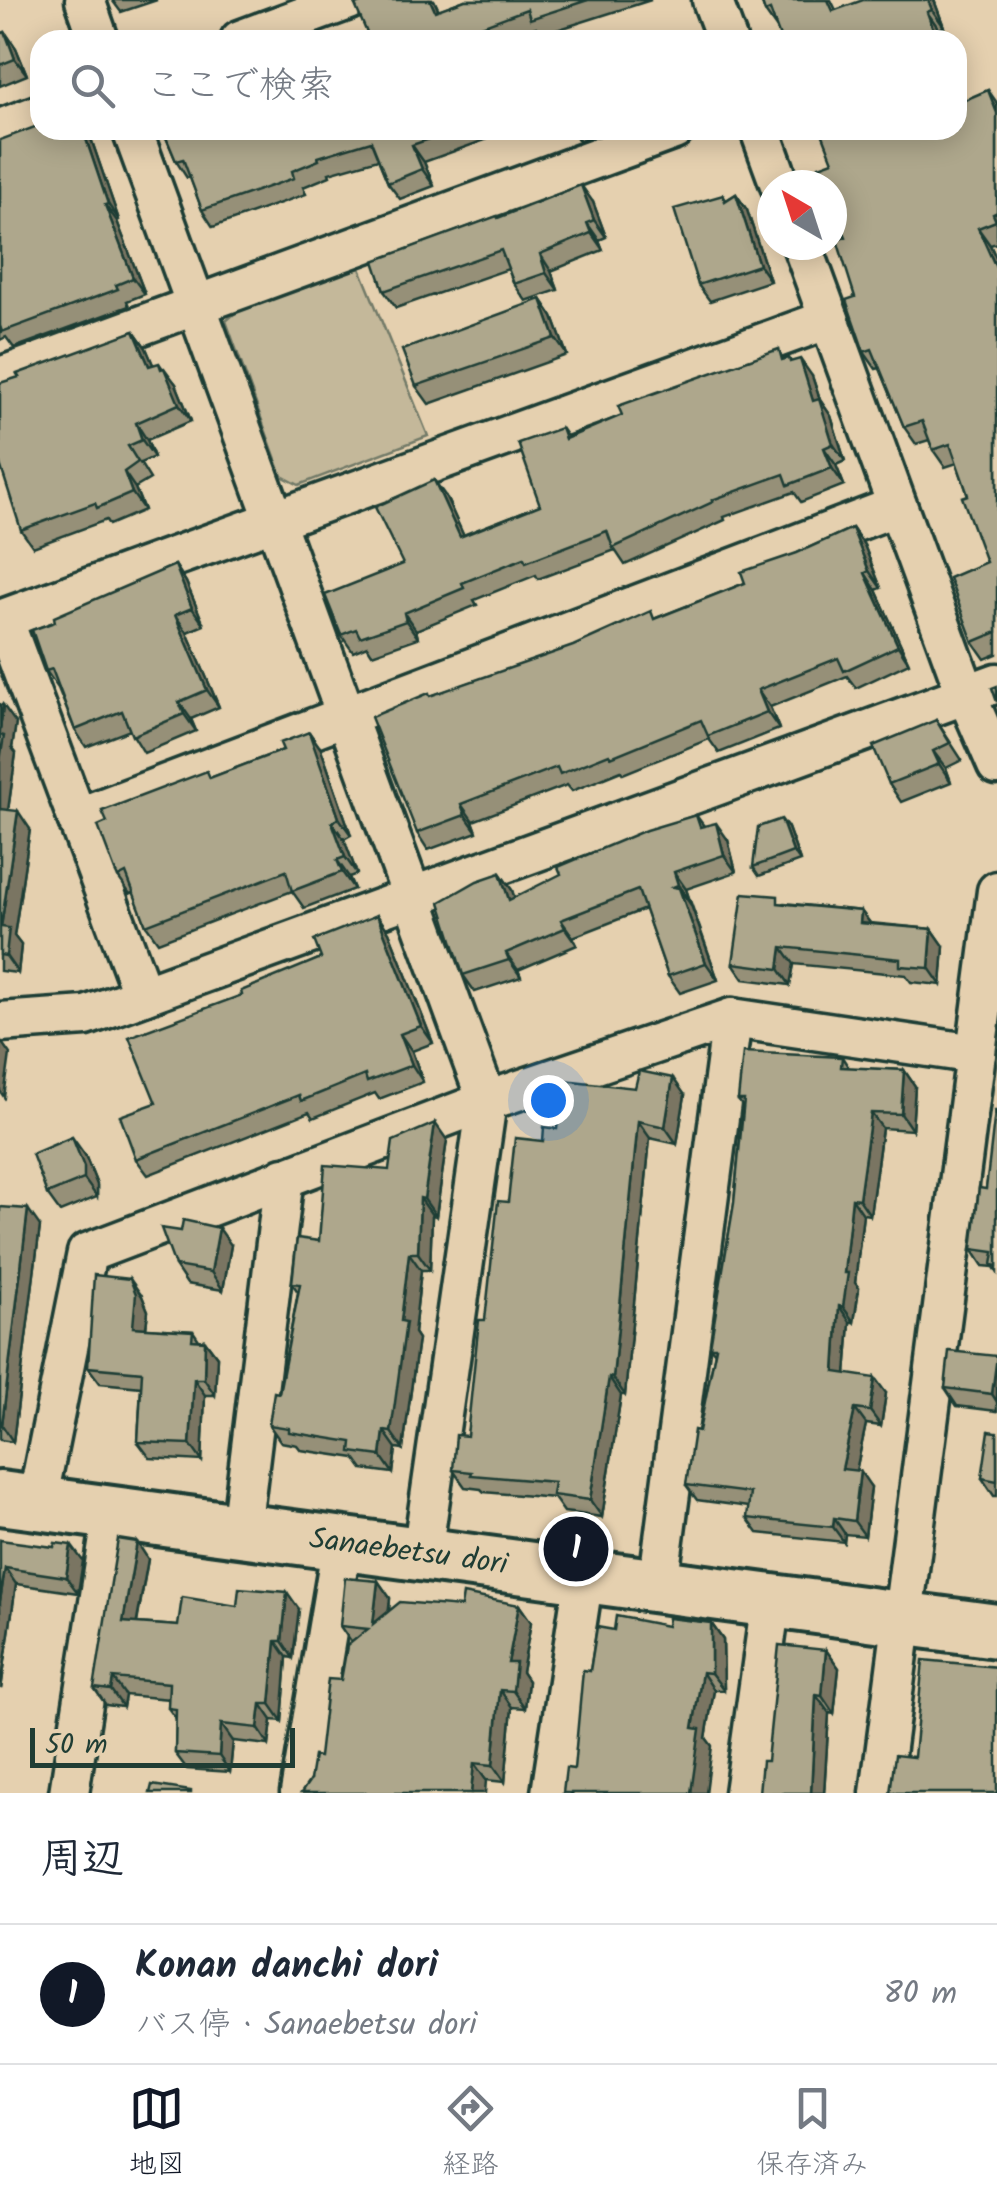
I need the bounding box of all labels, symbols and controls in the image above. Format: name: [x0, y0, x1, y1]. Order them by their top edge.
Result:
search box: [30, 30, 967, 140]
text: ここで検索: [145, 57, 335, 117]
icon: search: [65, 58, 120, 113]
north arrow: [757, 170, 847, 260]
your location: [523, 1075, 574, 1126]
pin: 1: [544, 1512, 608, 1586]
street label: Sanaebetsu dori: [306, 1516, 512, 1590]
scale bar: [30, 1723, 295, 1768]
text: 50 m: [45, 1723, 108, 1768]
text: 周辺: [40, 1827, 124, 1894]
text: Konan danchi dori: [135, 1937, 438, 1997]
text: 1: [68, 1969, 77, 2020]
text: 80 m: [883, 1969, 957, 2020]
text: バス停 · Sanaebetsu dori: [135, 2000, 477, 2051]
tab: 地図: [129, 2081, 185, 2188]
tab: 経路: [442, 2081, 498, 2188]
tab: 保存済み: [756, 2081, 868, 2188]

